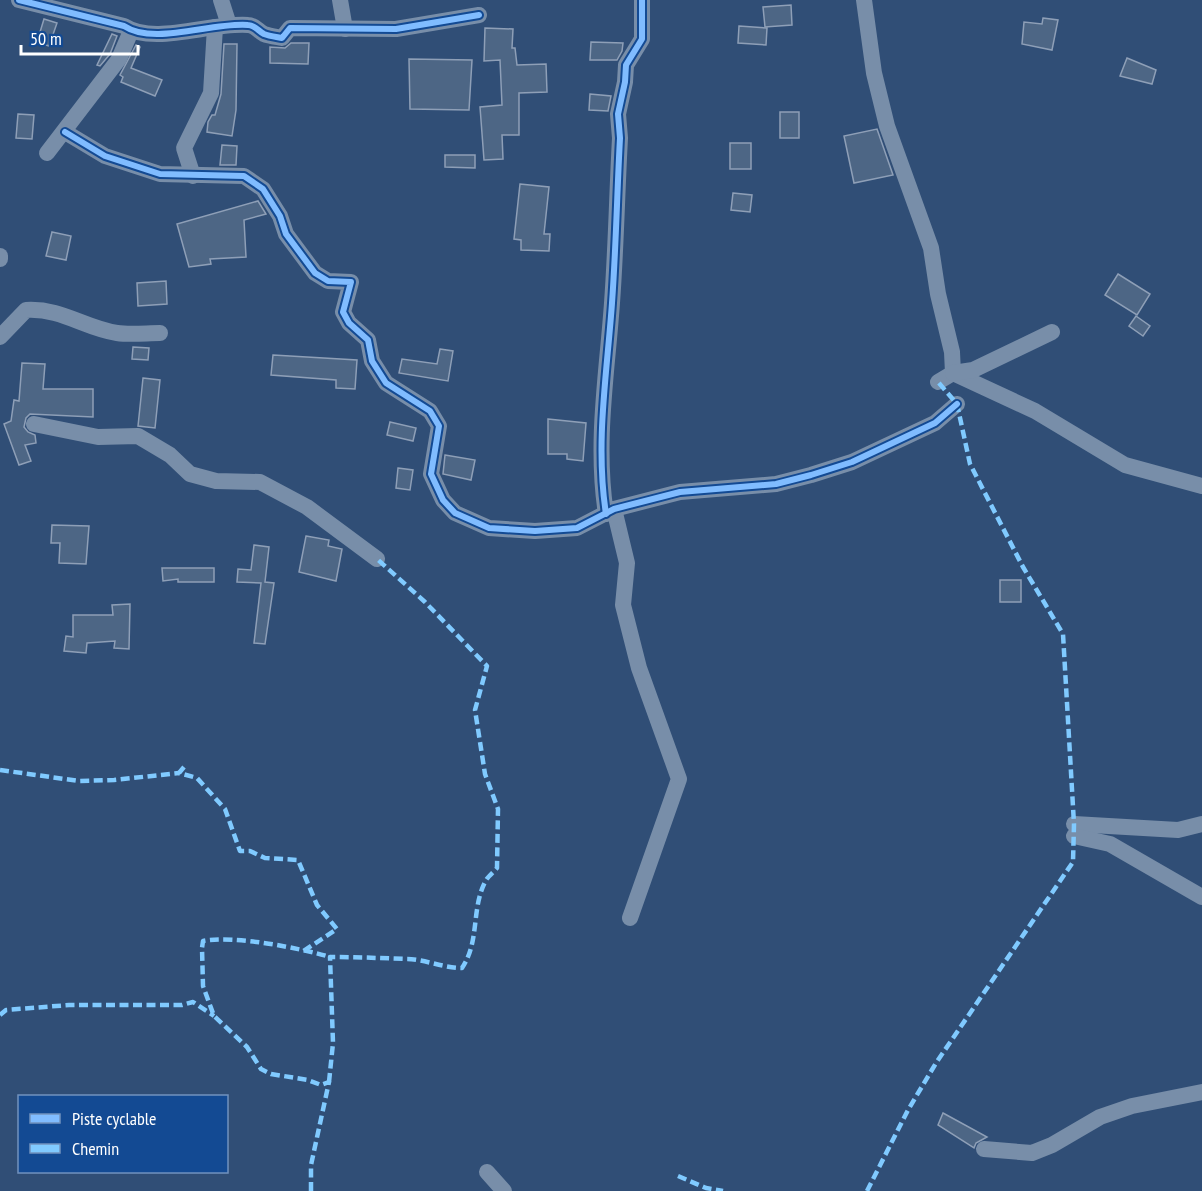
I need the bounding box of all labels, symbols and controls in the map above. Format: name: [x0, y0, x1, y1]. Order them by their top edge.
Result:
scale bar: [21, 18, 138, 56]
text: 50 m: [30, 27, 62, 50]
legend: [18, 1095, 228, 1173]
text: Piste cyclable: [72, 1107, 156, 1130]
text: Chemin: [72, 1137, 119, 1160]

